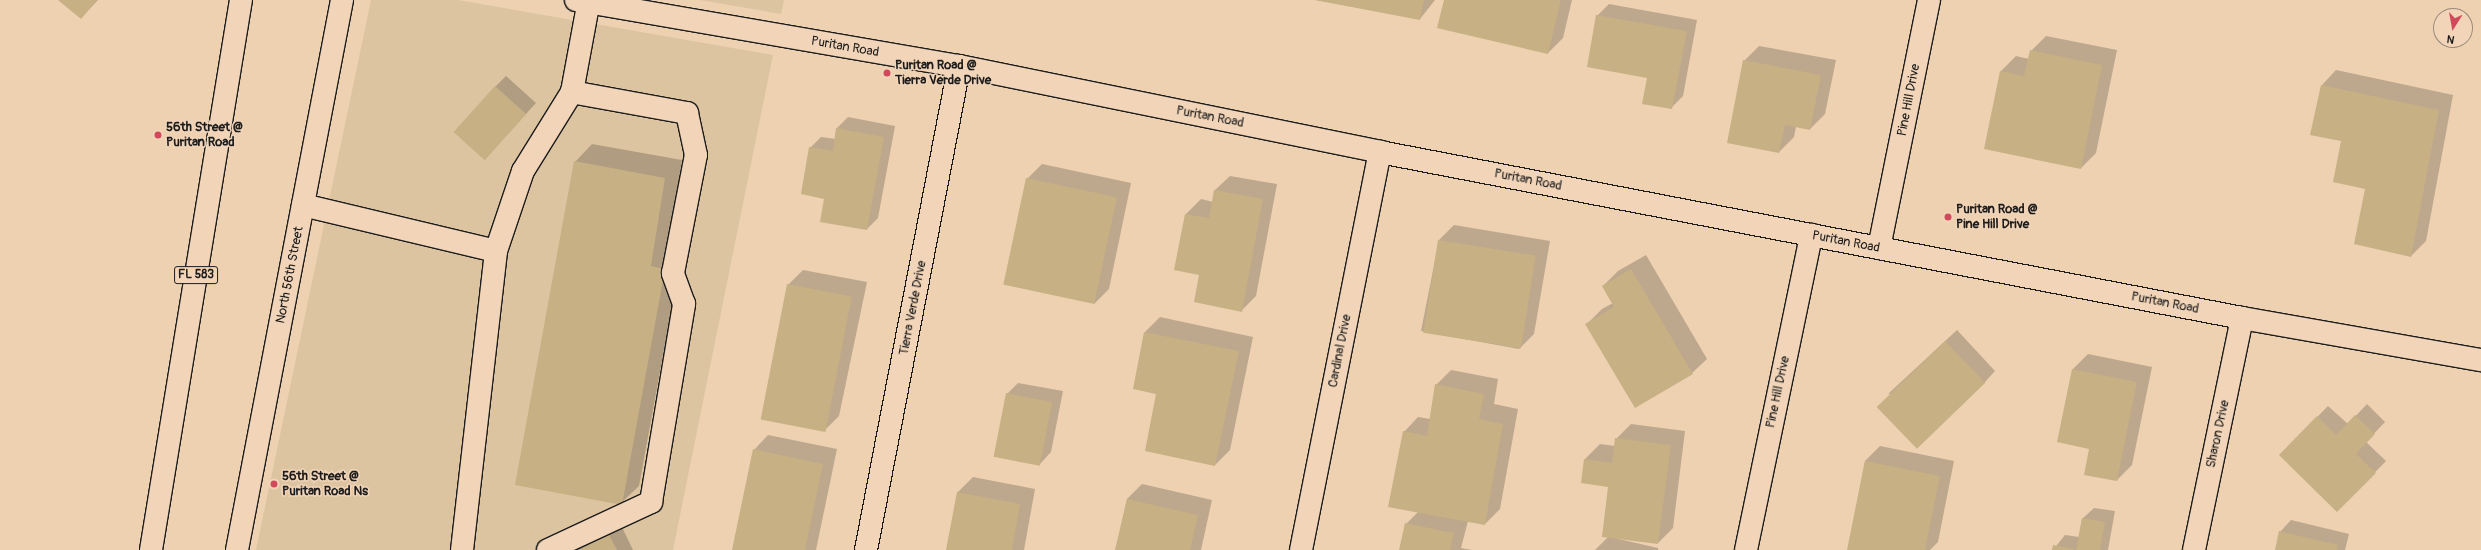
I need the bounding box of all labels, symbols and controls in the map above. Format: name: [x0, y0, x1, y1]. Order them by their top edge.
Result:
north arrow: [2433, 8, 2473, 48]
text: N: [2446, 32, 2456, 46]
street label: Puritan Road: [810, 33, 880, 61]
place label: Puritan Road @ Tierra Verde Drive: [895, 58, 991, 89]
street label: Pine Hill Drive: [1894, 63, 1924, 137]
marker: Puritan Road @ Tierra Verde Drive: [882, 68, 892, 78]
street label: Puritan Road: [1175, 103, 1245, 131]
place label: 56th Street @ Puritan Road: [166, 120, 243, 151]
marker: 56th Street @ Puritan Road: [153, 130, 163, 140]
street label: Puritan Road: [1493, 166, 1563, 194]
place label: Puritan Road @ Pine Hill Drive: [1956, 202, 2038, 233]
marker: Puritan Road @ Pine Hill Drive: [1943, 212, 1953, 222]
street label: North 56th Street: [273, 225, 307, 325]
street label: Puritan Road: [1811, 228, 1881, 256]
street label: Tierra Verde Drive: [896, 259, 930, 357]
road number: FL 583: [174, 265, 218, 285]
street label: Puritan Road: [2130, 289, 2200, 317]
street label: Cardinal Drive: [1325, 313, 1355, 389]
street label: Pine Hill Drive: [1763, 355, 1793, 429]
street label: Sharon Drive: [2203, 399, 2233, 469]
place label: 56th Street @ Puritan Road Ns: [282, 469, 368, 500]
marker: 56th Street @ Puritan Road Ns: [269, 479, 279, 489]

